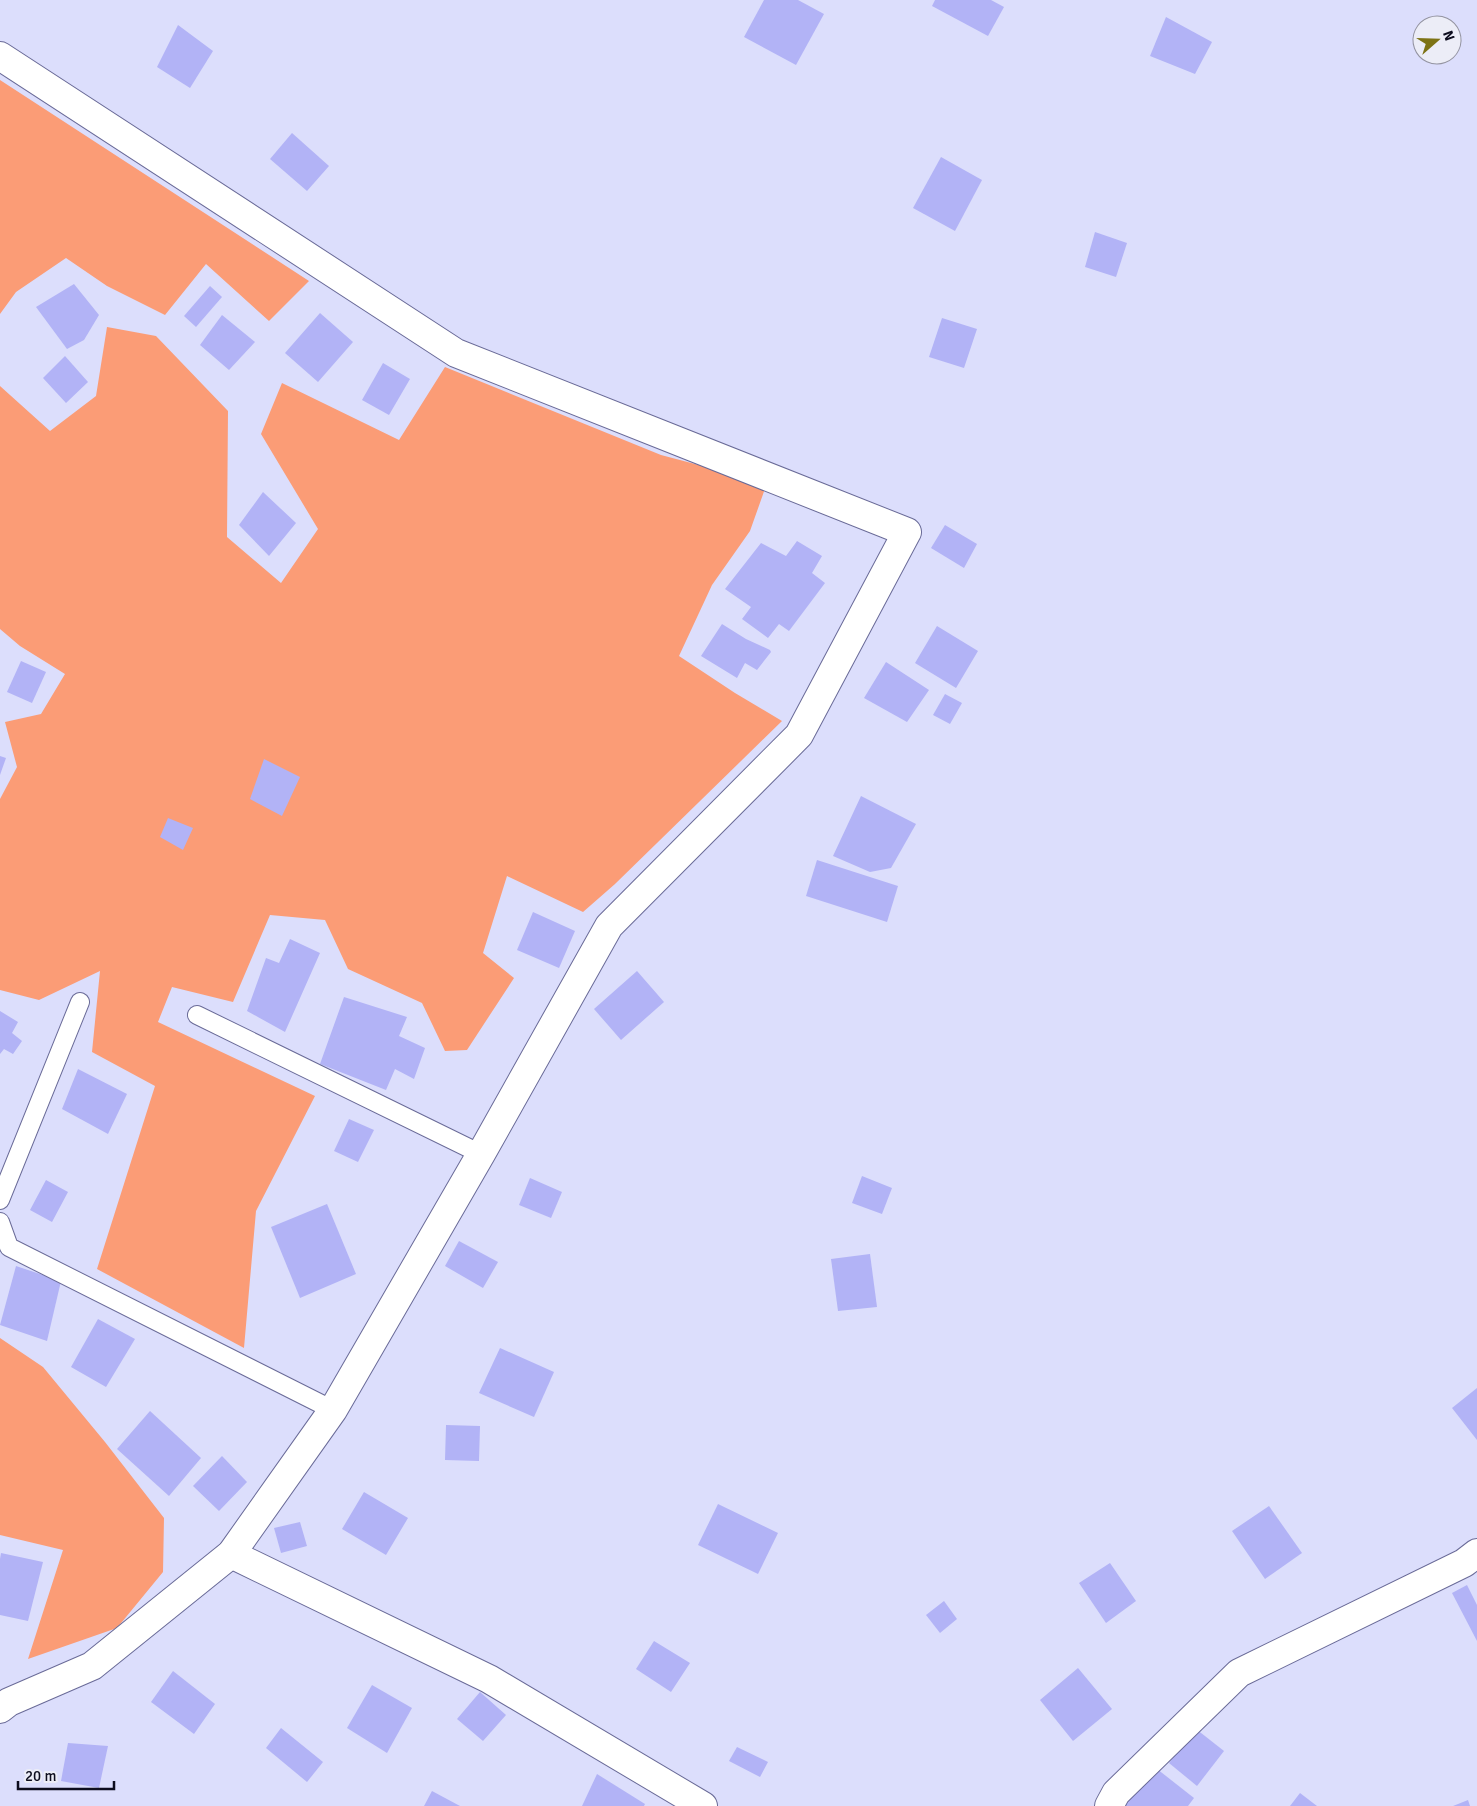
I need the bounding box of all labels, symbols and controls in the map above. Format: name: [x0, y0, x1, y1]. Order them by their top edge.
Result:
north arrow: [1412, 15, 1462, 65]
text: N: [1439, 28, 1458, 43]
scale bar: [18, 1758, 114, 1790]
text: 20 m: [25, 1767, 56, 1785]

